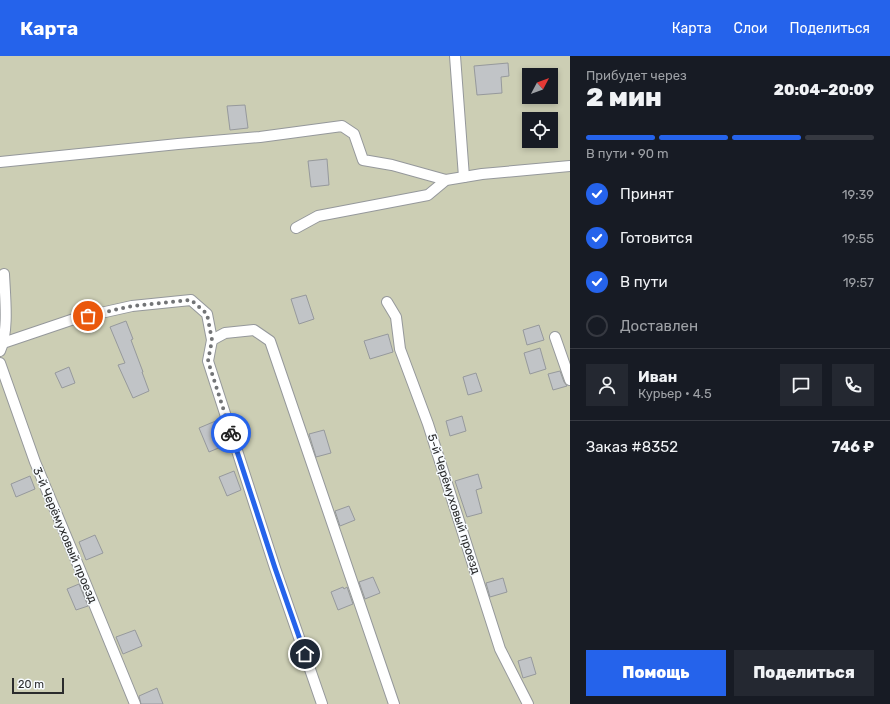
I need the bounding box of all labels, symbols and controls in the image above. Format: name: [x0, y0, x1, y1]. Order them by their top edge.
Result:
text: Карта: [20, 17, 78, 40]
text: Карта: [672, 20, 712, 37]
text: Слои: [734, 20, 768, 37]
text: Поделиться: [790, 20, 870, 37]
north arrow: [522, 68, 558, 104]
map controls: [522, 68, 558, 148]
text: Прибудет через: [586, 68, 687, 83]
text: 20:04–20:09: [774, 81, 874, 99]
text: 2 мин: [586, 82, 662, 113]
button: locate: [522, 112, 558, 148]
text: В пути · 90 m: [586, 146, 669, 161]
icon: check: [586, 183, 608, 205]
text: Принят: [620, 185, 674, 203]
text: 19:39: [842, 187, 874, 202]
icon: check: [586, 227, 608, 249]
text: Готовится: [620, 229, 693, 247]
text: 19:55: [842, 231, 874, 246]
icon: check: [586, 271, 608, 293]
text: В пути: [620, 273, 668, 291]
text: 19:57: [843, 275, 874, 290]
pin: [71, 299, 105, 333]
icon: bag: [77, 305, 99, 327]
text: Доставлен: [620, 317, 698, 335]
button: person: [586, 364, 628, 406]
button: chat: [780, 364, 822, 406]
button: phone: [832, 364, 874, 406]
text: Иван: [638, 368, 677, 386]
text: Курьер · 4.5: [638, 386, 712, 401]
courier: [211, 413, 251, 453]
icon: bike: [220, 422, 242, 444]
street label: 5-й Черёмуховый проезд: [425, 432, 483, 576]
text: Заказ #8352: [586, 438, 678, 456]
text: 746 ₽: [832, 438, 874, 456]
street label: 3-й Черёмуховый проезд: [30, 465, 100, 605]
pin: [288, 637, 322, 671]
icon: home: [294, 643, 316, 665]
button: Помощь: [586, 650, 726, 696]
button: Поделиться: [734, 650, 874, 696]
scale bar: [12, 676, 64, 695]
text: 20 m: [18, 678, 44, 691]

